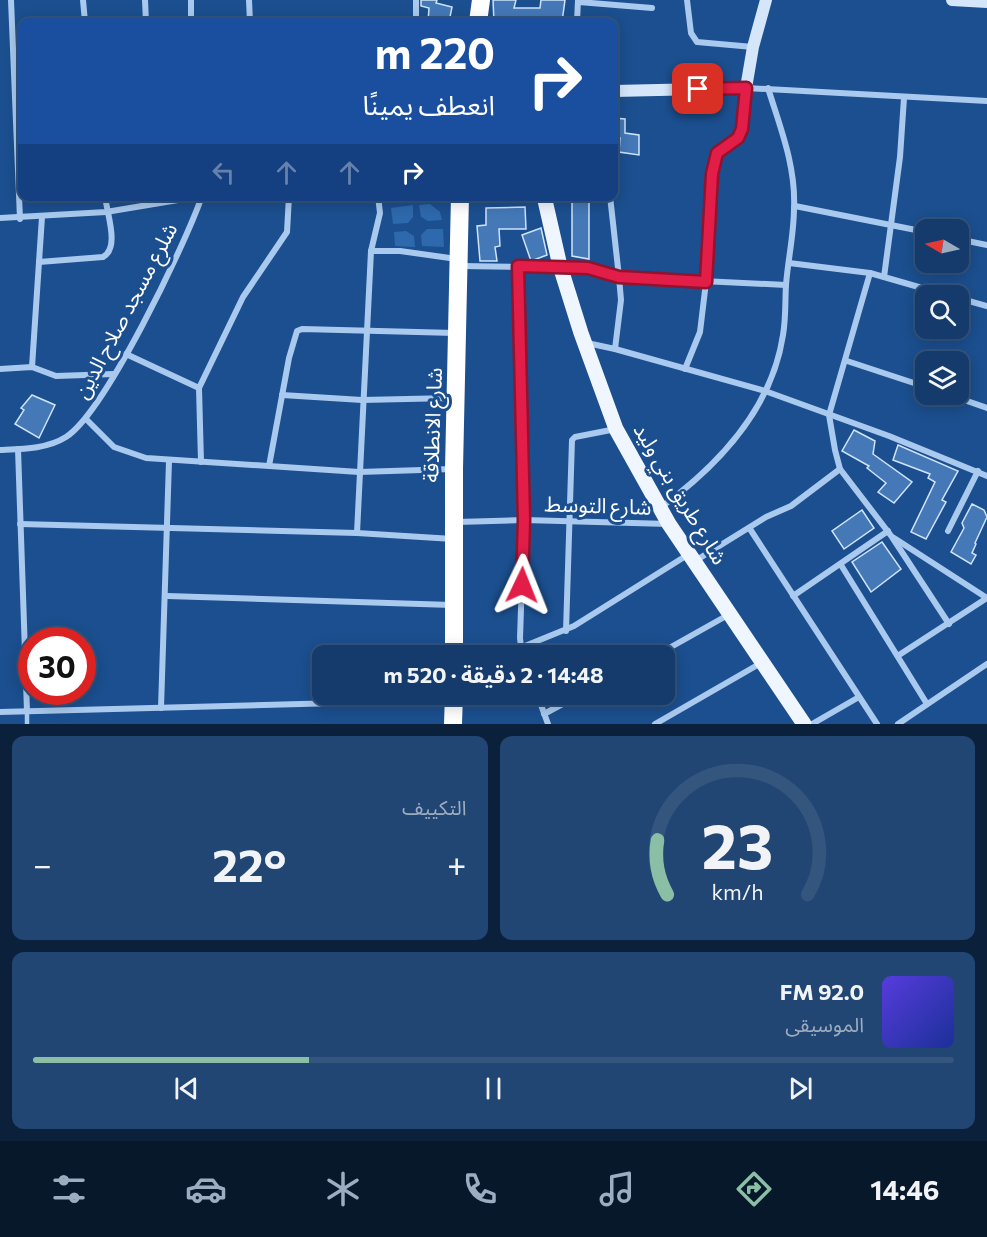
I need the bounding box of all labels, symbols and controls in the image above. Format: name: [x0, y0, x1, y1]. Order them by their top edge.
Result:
text: 220 m: [375, 26, 495, 78]
icon: right: [516, 42, 594, 120]
pin: [672, 63, 723, 114]
icon: arrive: [681, 72, 714, 105]
text: انعطف يمينًا: [362, 88, 495, 121]
icon: left: [207, 156, 240, 189]
icon: ahead: [270, 156, 303, 189]
icon: ahead: [333, 156, 366, 189]
icon: right: [396, 156, 429, 189]
street label: شلرع مسجد صلاح الدين: [68, 218, 185, 404]
north arrow: [915, 219, 969, 273]
map controls: [915, 219, 969, 405]
button: search: [915, 285, 969, 339]
button: layers: [915, 351, 969, 405]
street label: شارع الانطلاقة: [417, 367, 450, 483]
street label: شارع طريق بني وليد: [625, 418, 733, 571]
street label: شارع التوسط: [544, 490, 652, 523]
position arrow: [490, 553, 554, 617]
speed limit sign: 30: [18, 627, 96, 705]
text: 14:48 · 2 دقيقة · 520 m: [383, 661, 604, 688]
text: التكييف: [402, 795, 467, 819]
text: 23: [701, 806, 773, 882]
text: 22°: [212, 836, 286, 891]
text: −: [33, 843, 52, 884]
text: +: [447, 843, 466, 884]
text: km/h: [711, 878, 763, 904]
text: 92.0 FM: [780, 978, 864, 1005]
text: الموسيقى: [785, 1012, 864, 1036]
icon: previous: [170, 1072, 203, 1105]
icon: pause: [477, 1072, 510, 1105]
icon: next: [784, 1072, 817, 1105]
icon: filters: [48, 1168, 90, 1210]
icon: car: [185, 1168, 227, 1210]
icon: climate: [322, 1168, 364, 1210]
icon: phone: [459, 1168, 501, 1210]
icon: music: [596, 1168, 638, 1210]
icon: directions: [733, 1168, 775, 1210]
text: 14:46: [870, 1173, 939, 1206]

